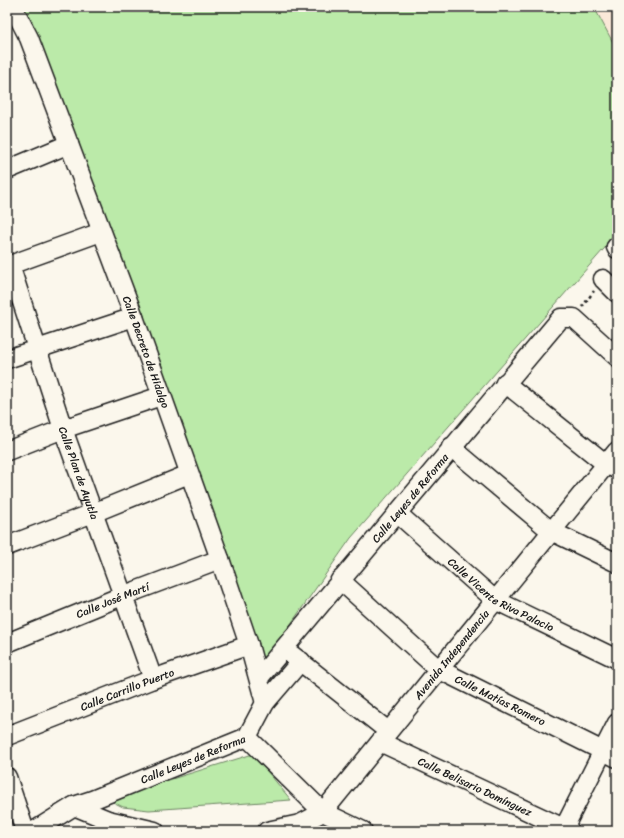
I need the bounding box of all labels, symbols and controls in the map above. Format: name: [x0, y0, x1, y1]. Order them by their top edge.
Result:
street label: Calle Decreto de Hidalgo: [117, 293, 175, 411]
street label: Calle Plan de Ayutla: [53, 424, 104, 523]
street label: Calle Leyes de Reforma: [367, 449, 454, 547]
street label: Calle Vicente Riva Palacio: [443, 553, 558, 637]
street label: Calle José Martí: [73, 576, 154, 623]
street label: Avenida Independencia: [408, 605, 494, 704]
street label: Calle Carrillo Puerto: [77, 663, 177, 716]
street label: Calle Matías Romero: [452, 669, 549, 731]
street label: Calle Leyes de Reforma: [138, 729, 249, 789]
street label: Calle Belisario Domínguez: [415, 752, 536, 822]

